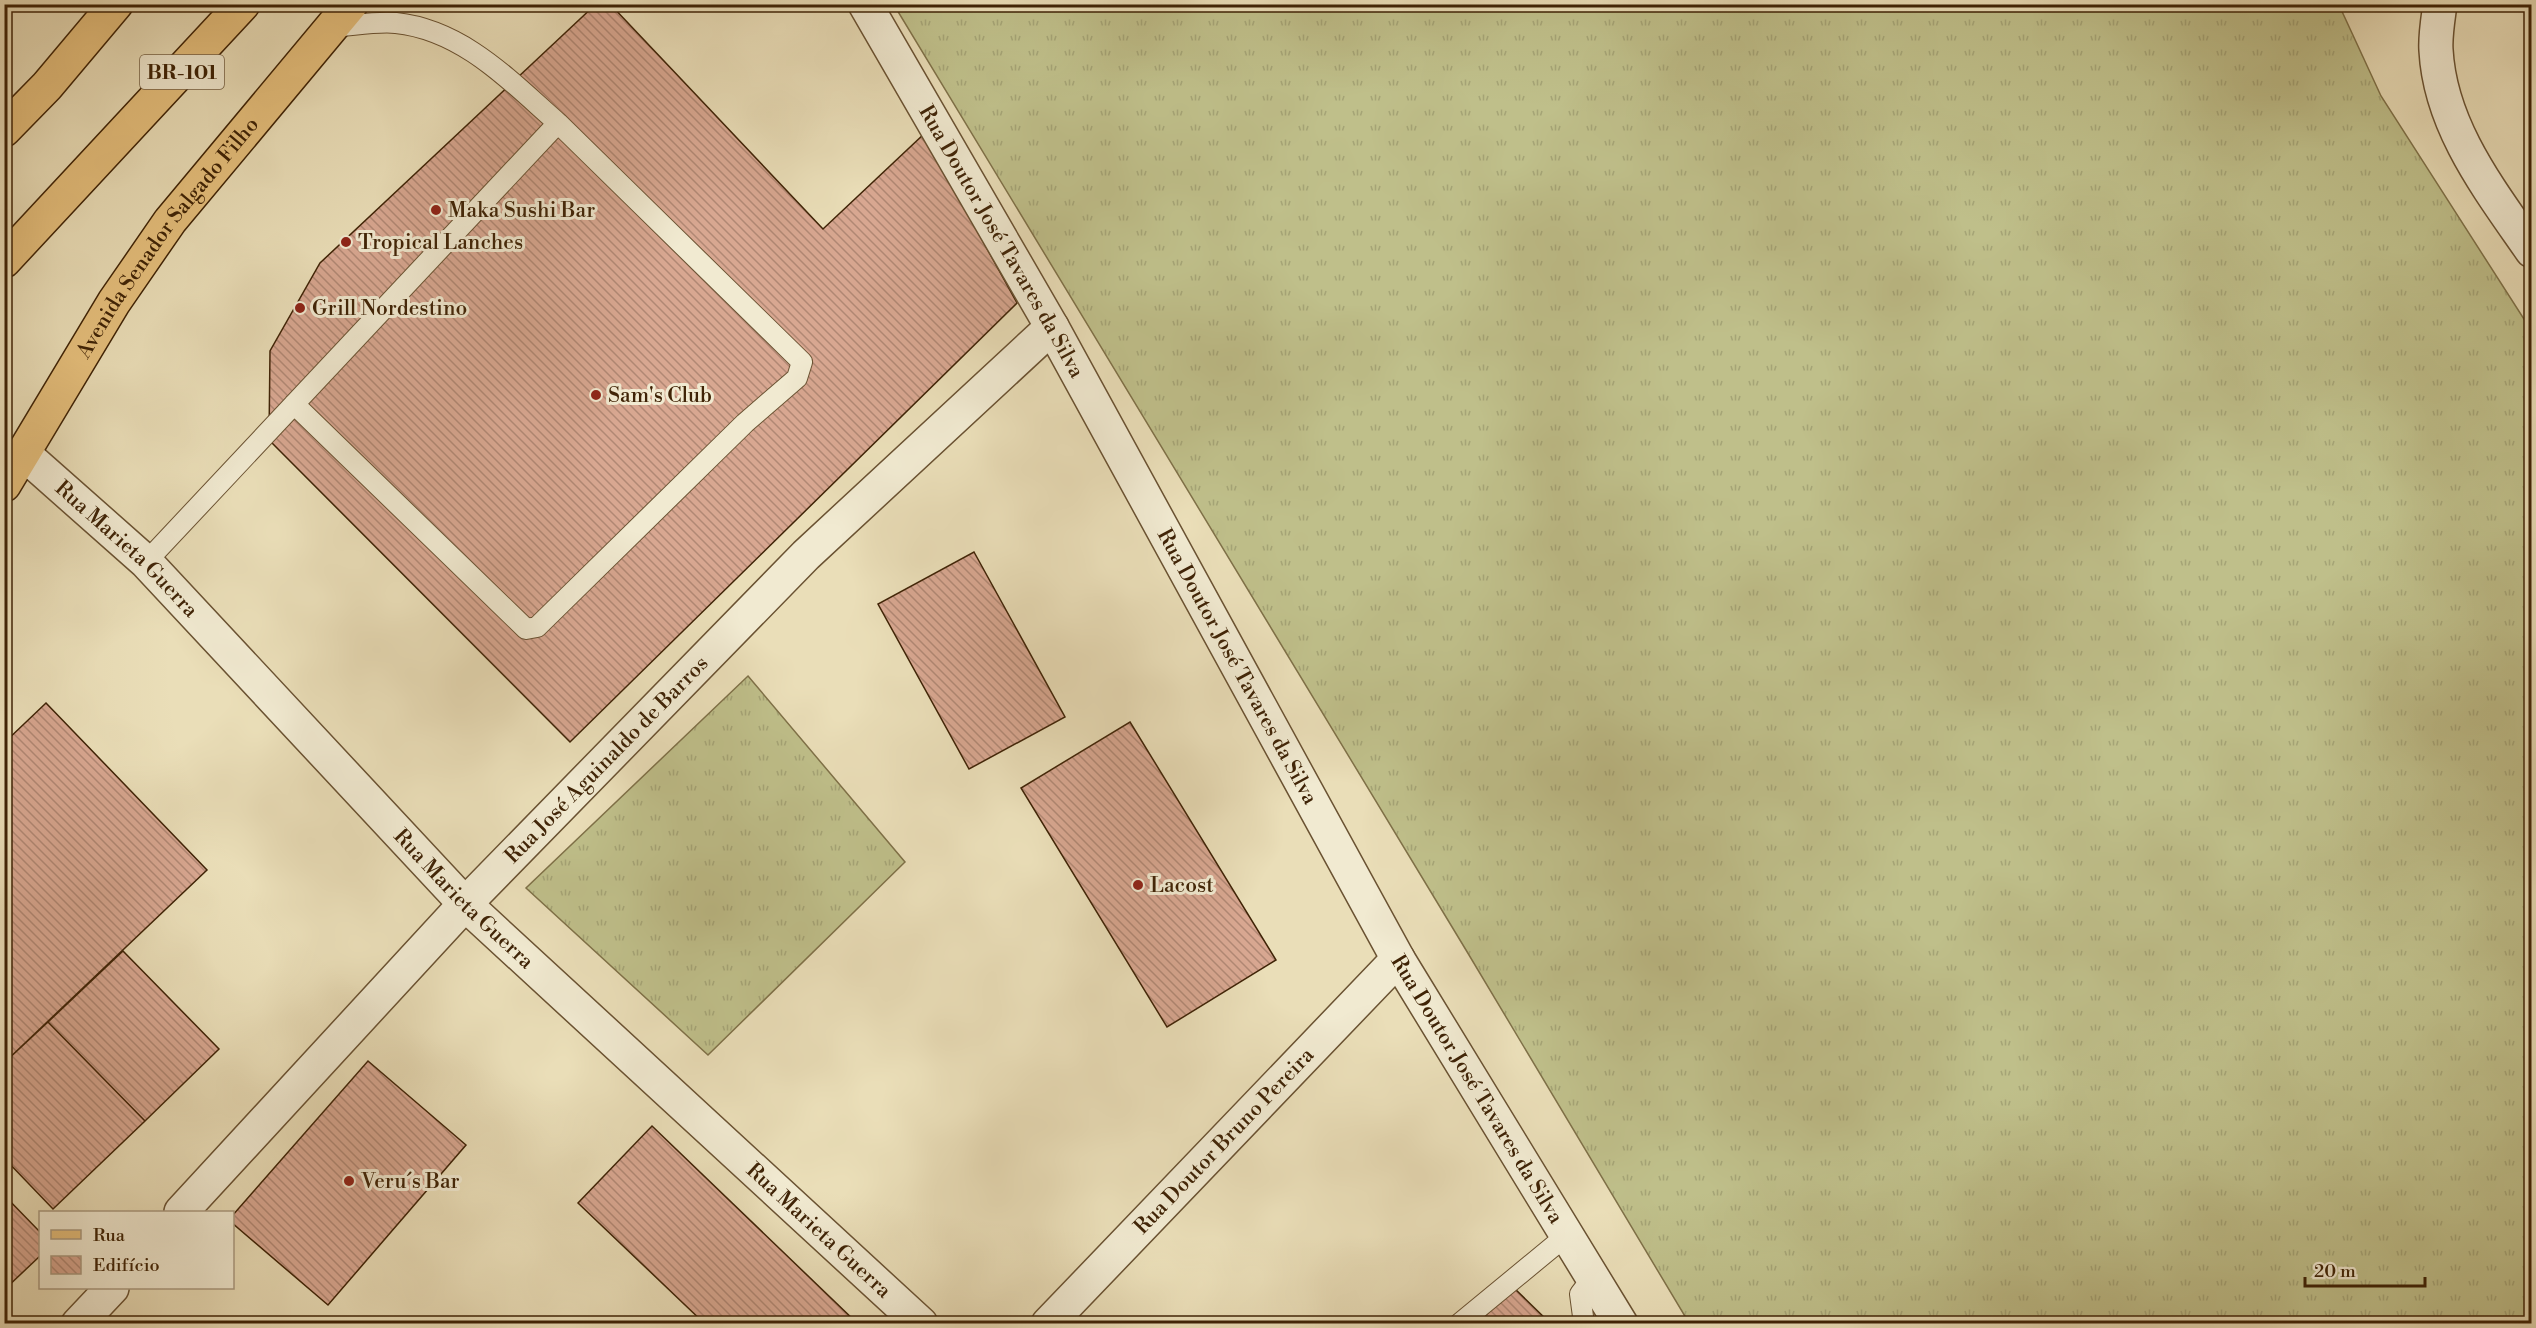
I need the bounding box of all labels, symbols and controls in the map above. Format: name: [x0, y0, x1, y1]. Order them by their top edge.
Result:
road number: BR-101: [140, 55, 224, 89]
street label: Rua Doutor José Tavares da Silva: [912, 101, 1090, 383]
street label: Avenida Senador Salgado Filho: [71, 112, 265, 364]
place label: Maka Sushi Bar: [448, 198, 595, 224]
marker: Maka Sushi Bar: [429, 203, 443, 217]
place label: Tropical Lanches: [358, 230, 523, 256]
marker: Tropical Lanches: [339, 235, 353, 249]
place label: Grill Nordestino: [312, 296, 467, 322]
marker: Grill Nordestino: [293, 301, 307, 315]
place label: Sam's Club: [608, 383, 712, 409]
marker: Sam's Club: [589, 388, 603, 402]
street label: Rua Marieta Guerra: [49, 476, 203, 624]
street label: Rua Doutor José Tavares da Silva: [1151, 524, 1323, 809]
street label: Rua José Aguinaldo de Barros: [500, 651, 714, 870]
street label: Rua Marieta Guerra: [388, 824, 539, 975]
place label: Lacost: [1150, 873, 1214, 899]
marker: Lacost: [1131, 878, 1145, 892]
street label: Rua Doutor José Tavares da Silva: [1385, 950, 1569, 1229]
street label: Rua Doutor Bruno Pereira: [1129, 1042, 1320, 1240]
street label: Rua Marieta Guerra: [741, 1158, 897, 1304]
place label: Veru´s Bar: [360, 1169, 460, 1195]
marker: Veru´s Bar: [342, 1174, 356, 1188]
legend: [39, 1211, 234, 1289]
text: Rua: [93, 1224, 126, 1247]
scale bar: [2305, 1250, 2425, 1288]
text: Edifício: [93, 1254, 160, 1277]
text: 20 m: [2314, 1260, 2356, 1283]

